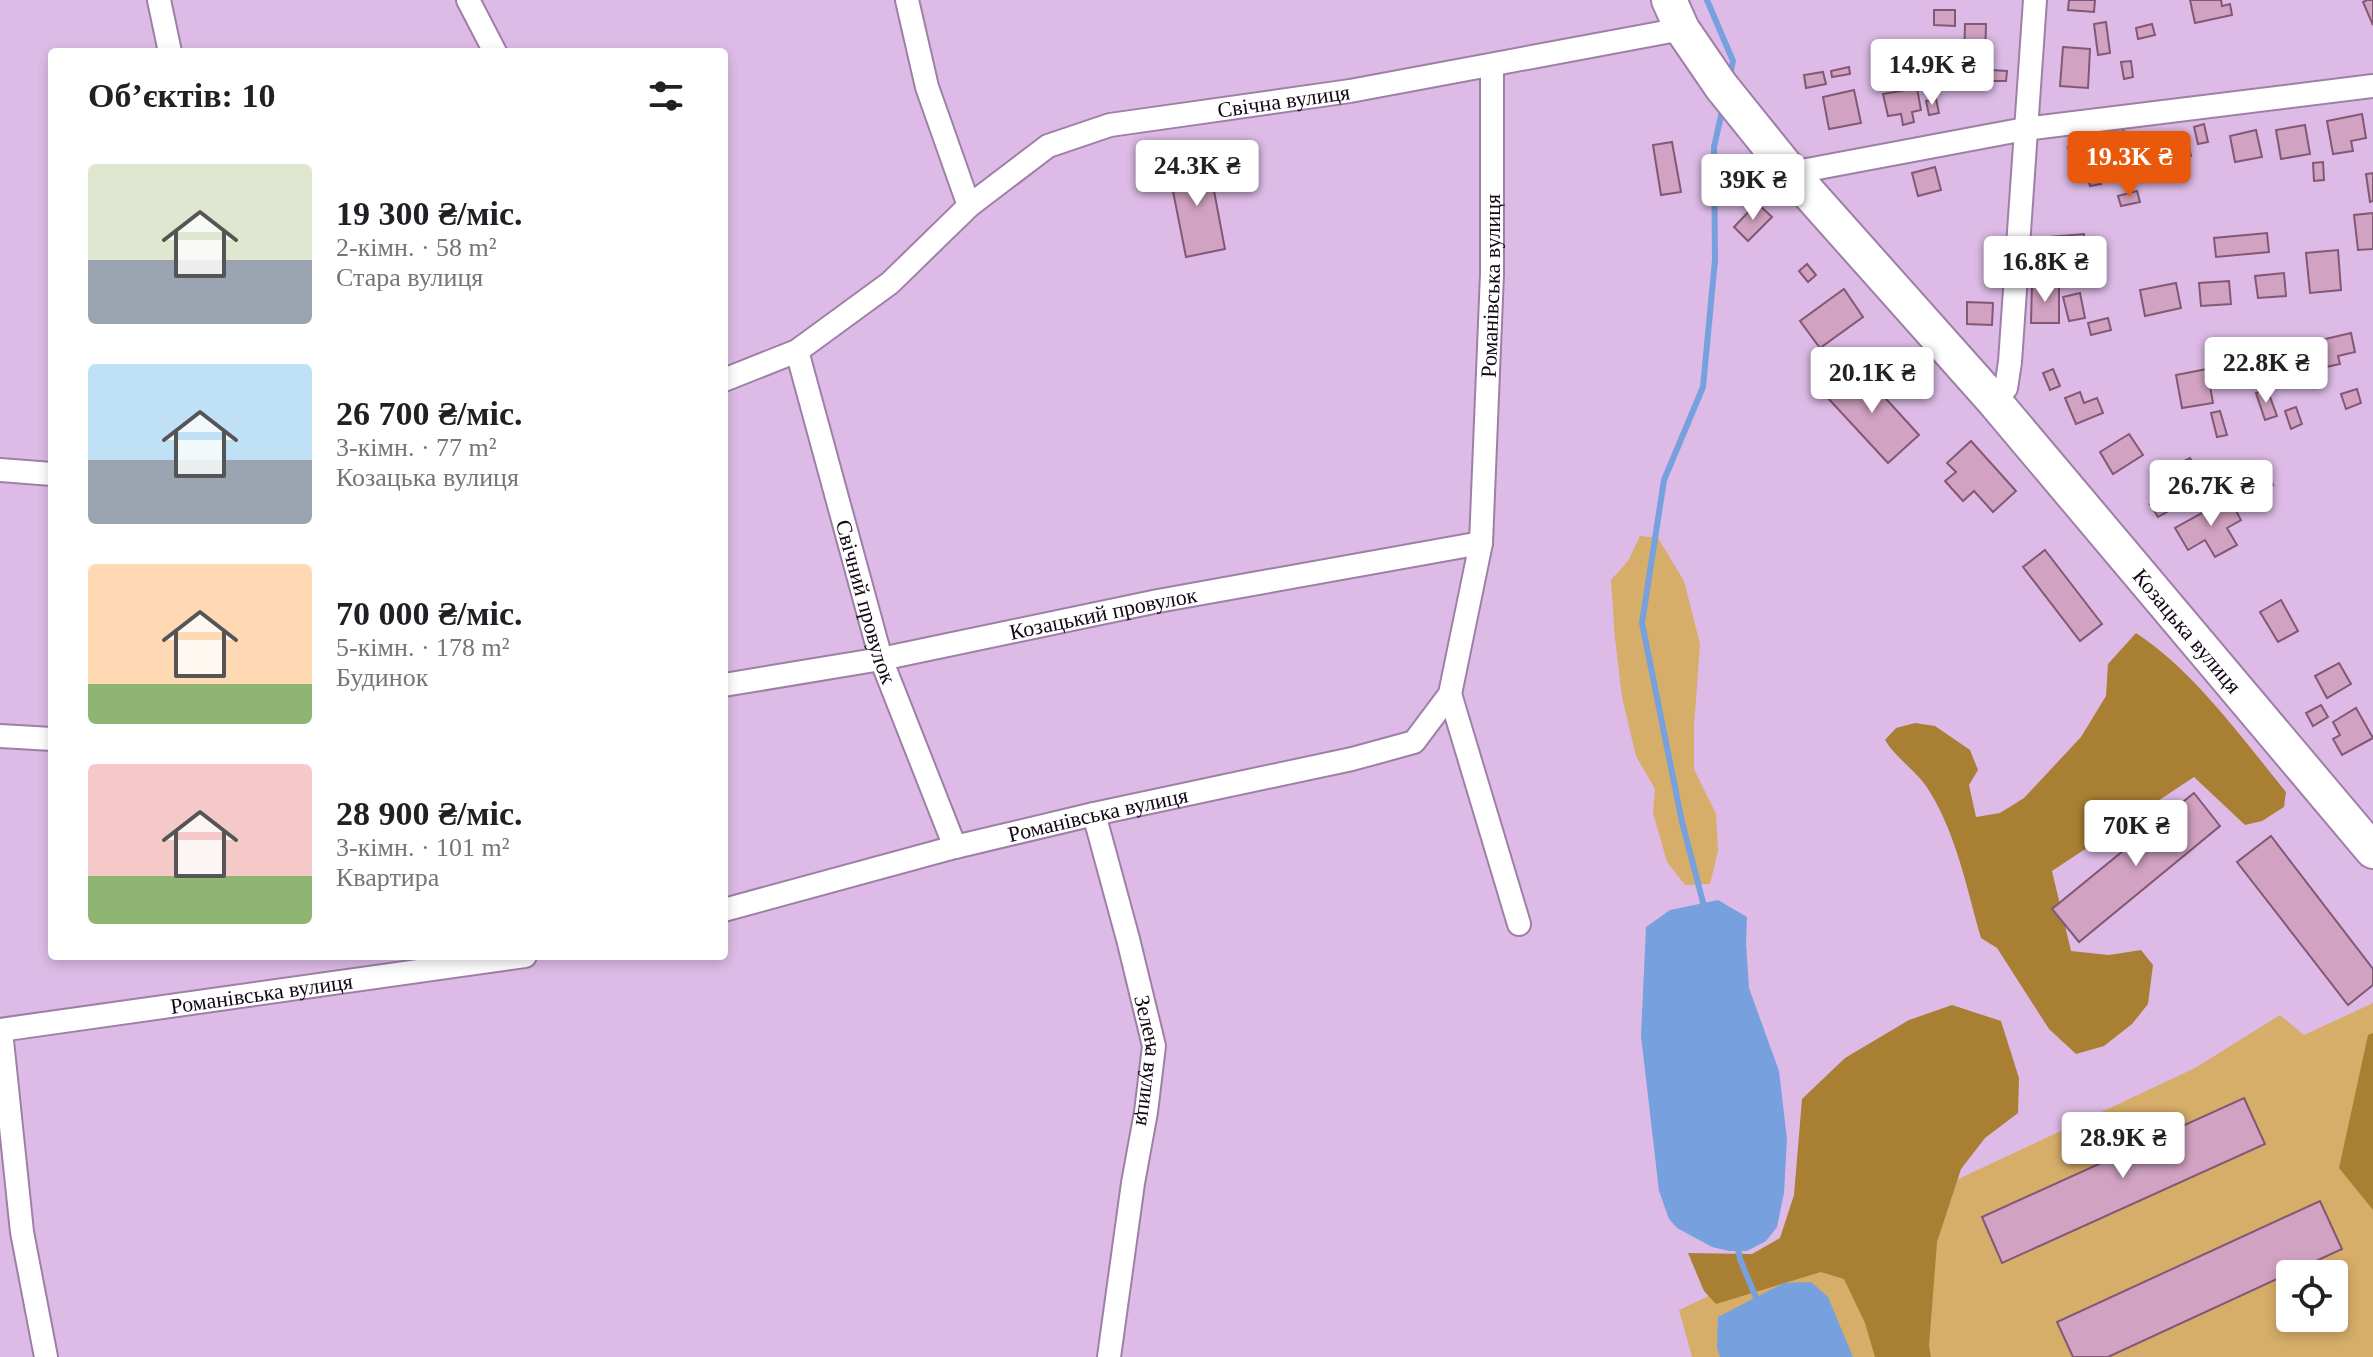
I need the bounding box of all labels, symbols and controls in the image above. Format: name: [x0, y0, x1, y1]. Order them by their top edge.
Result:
pin: 14.9K ₴: [1858, 39, 2006, 107]
text: 14.9K ₴: [1889, 50, 1975, 79]
icon: filters: [644, 74, 688, 118]
text: Об’єктів: 10: [88, 77, 275, 114]
street label: Свічна вулиця: [1216, 79, 1352, 123]
pin: 19.3K ₴: [2055, 131, 2203, 199]
pin: 24.3K ₴: [1123, 140, 1271, 208]
text: 19.3K ₴: [2086, 142, 2172, 171]
text: 24.3K ₴: [1154, 151, 1240, 180]
pin: 39K ₴: [1697, 154, 1809, 222]
text: 39K ₴: [1719, 165, 1787, 194]
street label: Романівська вулиця: [1476, 194, 1505, 378]
text: 19 300 ₴/міс.: [336, 195, 523, 232]
icon: home: [152, 196, 248, 292]
text: 2-кімн. · 58 m²: [336, 233, 497, 262]
pin: 16.8K ₴: [1971, 236, 2119, 304]
text: 16.8K ₴: [2002, 247, 2088, 276]
text: Стара вулиця: [336, 263, 483, 292]
pin: 22.8K ₴: [2192, 337, 2340, 405]
pin: 20.1K ₴: [1798, 347, 1946, 415]
text: 22.8K ₴: [2223, 348, 2309, 377]
text: 20.1K ₴: [1829, 358, 1915, 387]
text: 26 700 ₴/міс.: [336, 395, 523, 432]
icon: home: [152, 396, 248, 492]
text: 3-кімн. · 77 m²: [336, 433, 497, 462]
pin: 26.7K ₴: [2137, 460, 2285, 528]
text: Козацька вулиця: [336, 463, 519, 492]
text: 26.7K ₴: [2168, 471, 2254, 500]
street label: Свічний провулок: [831, 517, 902, 688]
street label: Козацька вулиця: [2128, 564, 2246, 698]
street label: Козацький провулок: [1007, 582, 1199, 645]
text: 70 000 ₴/міс.: [336, 595, 523, 632]
icon: home: [152, 596, 248, 692]
text: 5-кімн. · 178 m²: [336, 633, 510, 662]
text: Будинок: [336, 663, 428, 692]
street label: Романівська вулиця: [1005, 782, 1190, 847]
text: 28 900 ₴/міс.: [336, 795, 523, 832]
icon: home: [152, 796, 248, 892]
pin: 70K ₴: [2080, 800, 2192, 868]
text: 70K ₴: [2102, 811, 2170, 840]
text: 3-кімн. · 101 m²: [336, 833, 510, 862]
text: Квартира: [336, 863, 439, 892]
street label: Романівська вулиця: [169, 968, 354, 1019]
street label: Зелена вулиця: [1129, 993, 1166, 1128]
pin: 28.9K ₴: [2049, 1112, 2197, 1180]
text: 28.9K ₴: [2080, 1123, 2166, 1152]
map controls: [2276, 1260, 2348, 1332]
button: locate: [2276, 1260, 2348, 1332]

